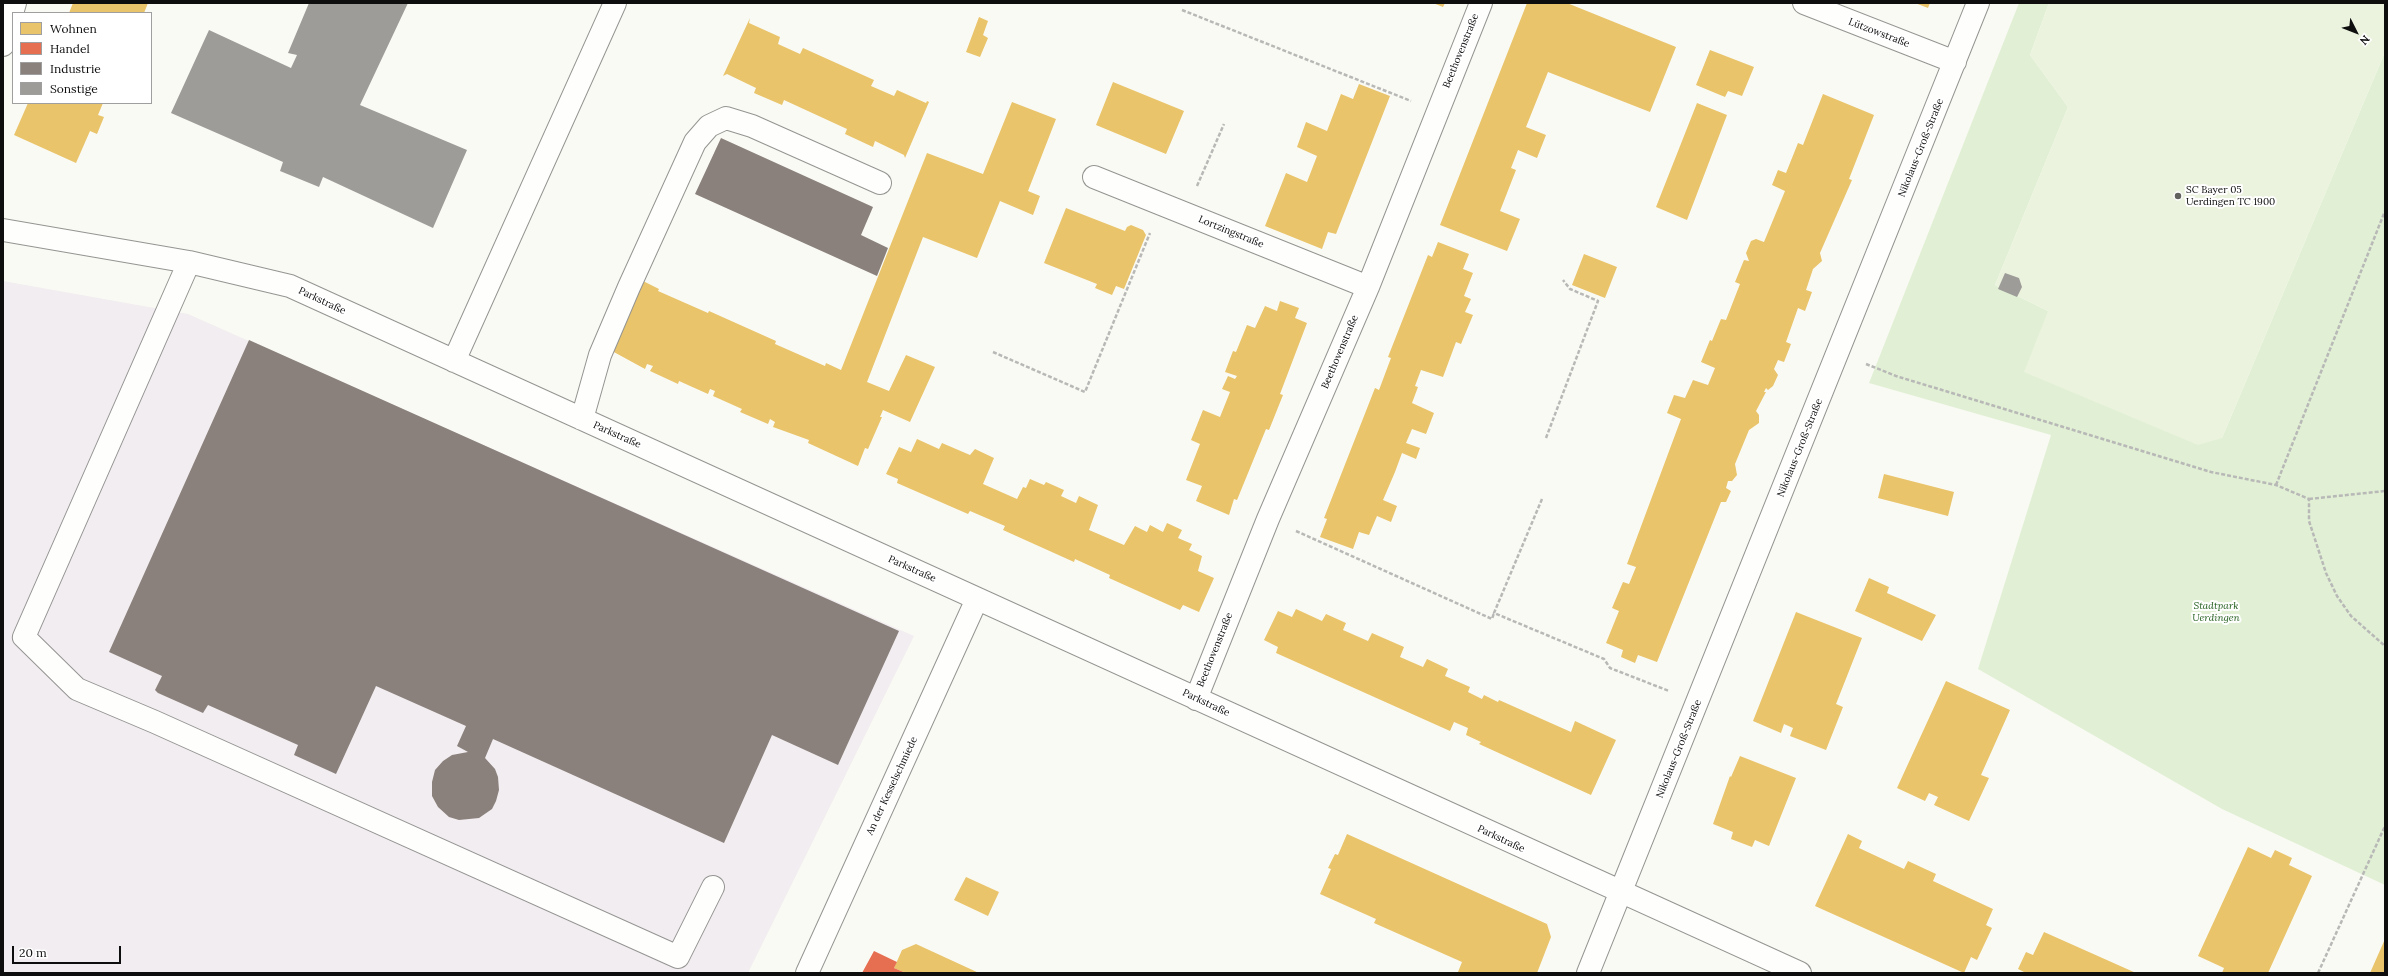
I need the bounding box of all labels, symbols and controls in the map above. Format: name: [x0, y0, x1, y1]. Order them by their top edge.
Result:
legend: [12, 12, 152, 104]
street label: Beethovenstraße: [1441, 12, 1481, 90]
north arrow: [2336, 12, 2376, 52]
street label: Lützowstraße: [1847, 16, 1911, 50]
text: Wohnen: [50, 21, 97, 36]
text: N: [2357, 32, 2373, 48]
text: Handel: [50, 41, 90, 56]
text: Industrie: [50, 61, 101, 76]
text: Sonstige: [50, 81, 98, 96]
street label: Nikolaus-Groß-Straße: [1896, 97, 1946, 199]
place label: SC Bayer 05 Uerdingen TC 1900: [2186, 184, 2275, 208]
marker: SC Bayer 05 Uerdingen TC 1900: [2173, 191, 2183, 201]
street label: Lortzingstraße: [1197, 213, 1265, 251]
street label: Parkstraße: [296, 285, 348, 317]
street label: Beethovenstraße: [1319, 313, 1361, 391]
street label: Nikolaus-Groß-Straße: [1775, 397, 1825, 499]
street label: Parkstraße: [591, 419, 643, 451]
street label: Parkstraße: [886, 553, 938, 585]
park label: Stadtpark Uerdingen: [2192, 600, 2240, 624]
street label: Beethovenstraße: [1195, 611, 1235, 689]
street label: Parkstraße: [1180, 687, 1232, 719]
street label: Nikolaus-Groß-Straße: [1654, 698, 1704, 800]
street label: An der Kesselschmiede: [864, 735, 920, 837]
street label: Parkstraße: [1475, 823, 1527, 855]
scale bar: [14, 938, 123, 964]
text: 20 m: [19, 945, 47, 960]

